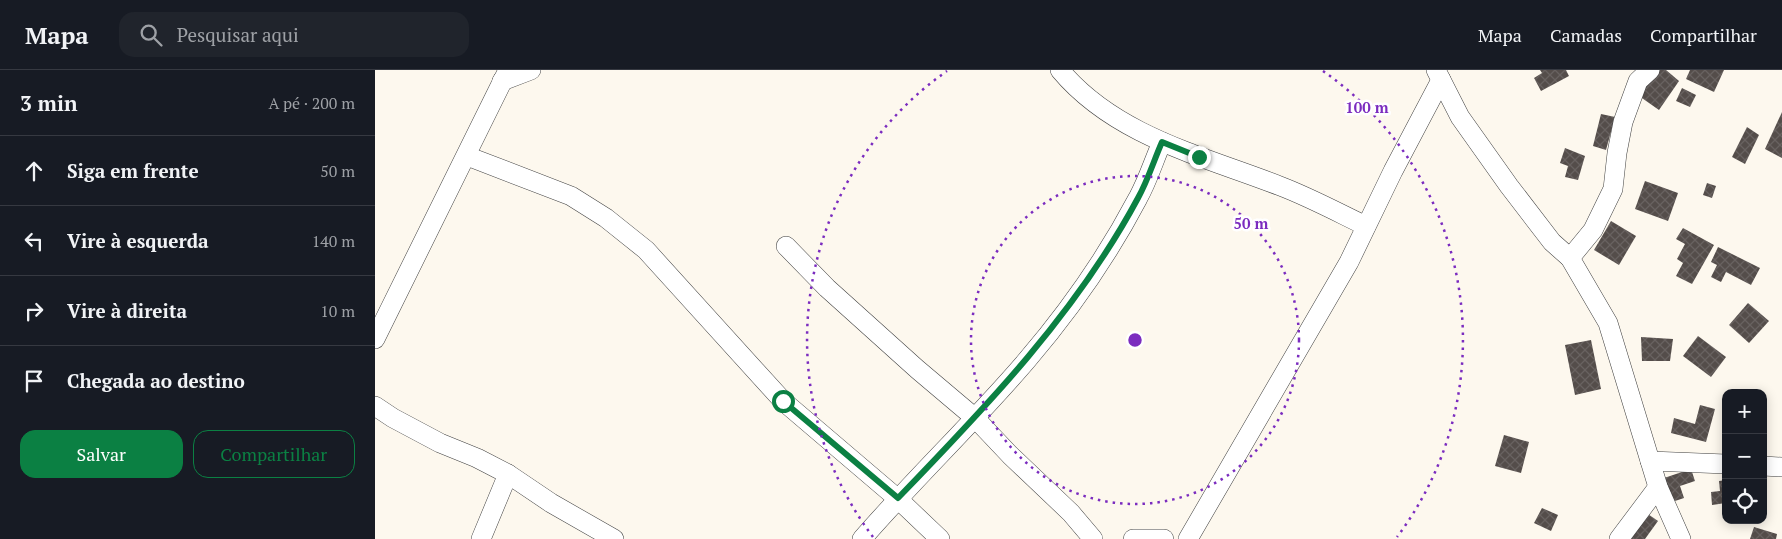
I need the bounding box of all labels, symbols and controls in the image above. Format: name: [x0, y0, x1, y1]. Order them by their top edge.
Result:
search box: [119, 12, 469, 57]
text: Mapa: [25, 19, 89, 51]
icon: search: [137, 21, 165, 49]
text: Pesquisar aqui: [177, 22, 299, 47]
text: Mapa: [1478, 23, 1522, 47]
text: Camadas: [1550, 23, 1622, 47]
text: Compartilhar: [1650, 23, 1757, 47]
text: 3 min: [20, 89, 77, 117]
text: A pé · 200 m: [268, 92, 355, 114]
text: 100 m: [1345, 97, 1389, 117]
route end: [1188, 146, 1211, 169]
icon: ahead: [20, 157, 48, 185]
text: Siga em frente: [67, 158, 199, 183]
text: 50 m: [320, 160, 355, 182]
text: 50 m: [1234, 213, 1269, 233]
icon: left: [20, 227, 48, 255]
text: Vire à esquerda: [67, 228, 209, 253]
text: 140 m: [312, 230, 355, 252]
icon: right: [20, 297, 48, 325]
text: Vire à direita: [67, 298, 187, 323]
text: 10 m: [320, 300, 355, 322]
centre of rings: [1126, 331, 1144, 349]
icon: arrive: [20, 367, 48, 395]
text: Chegada ao destino: [67, 368, 245, 393]
map controls: [1722, 389, 1767, 524]
button: +: [1722, 389, 1767, 434]
route start: [772, 390, 795, 413]
button: Salvar: [20, 430, 183, 478]
button: Compartilhar: [193, 430, 355, 478]
button: −: [1722, 434, 1767, 479]
button: locate: [1722, 479, 1767, 524]

